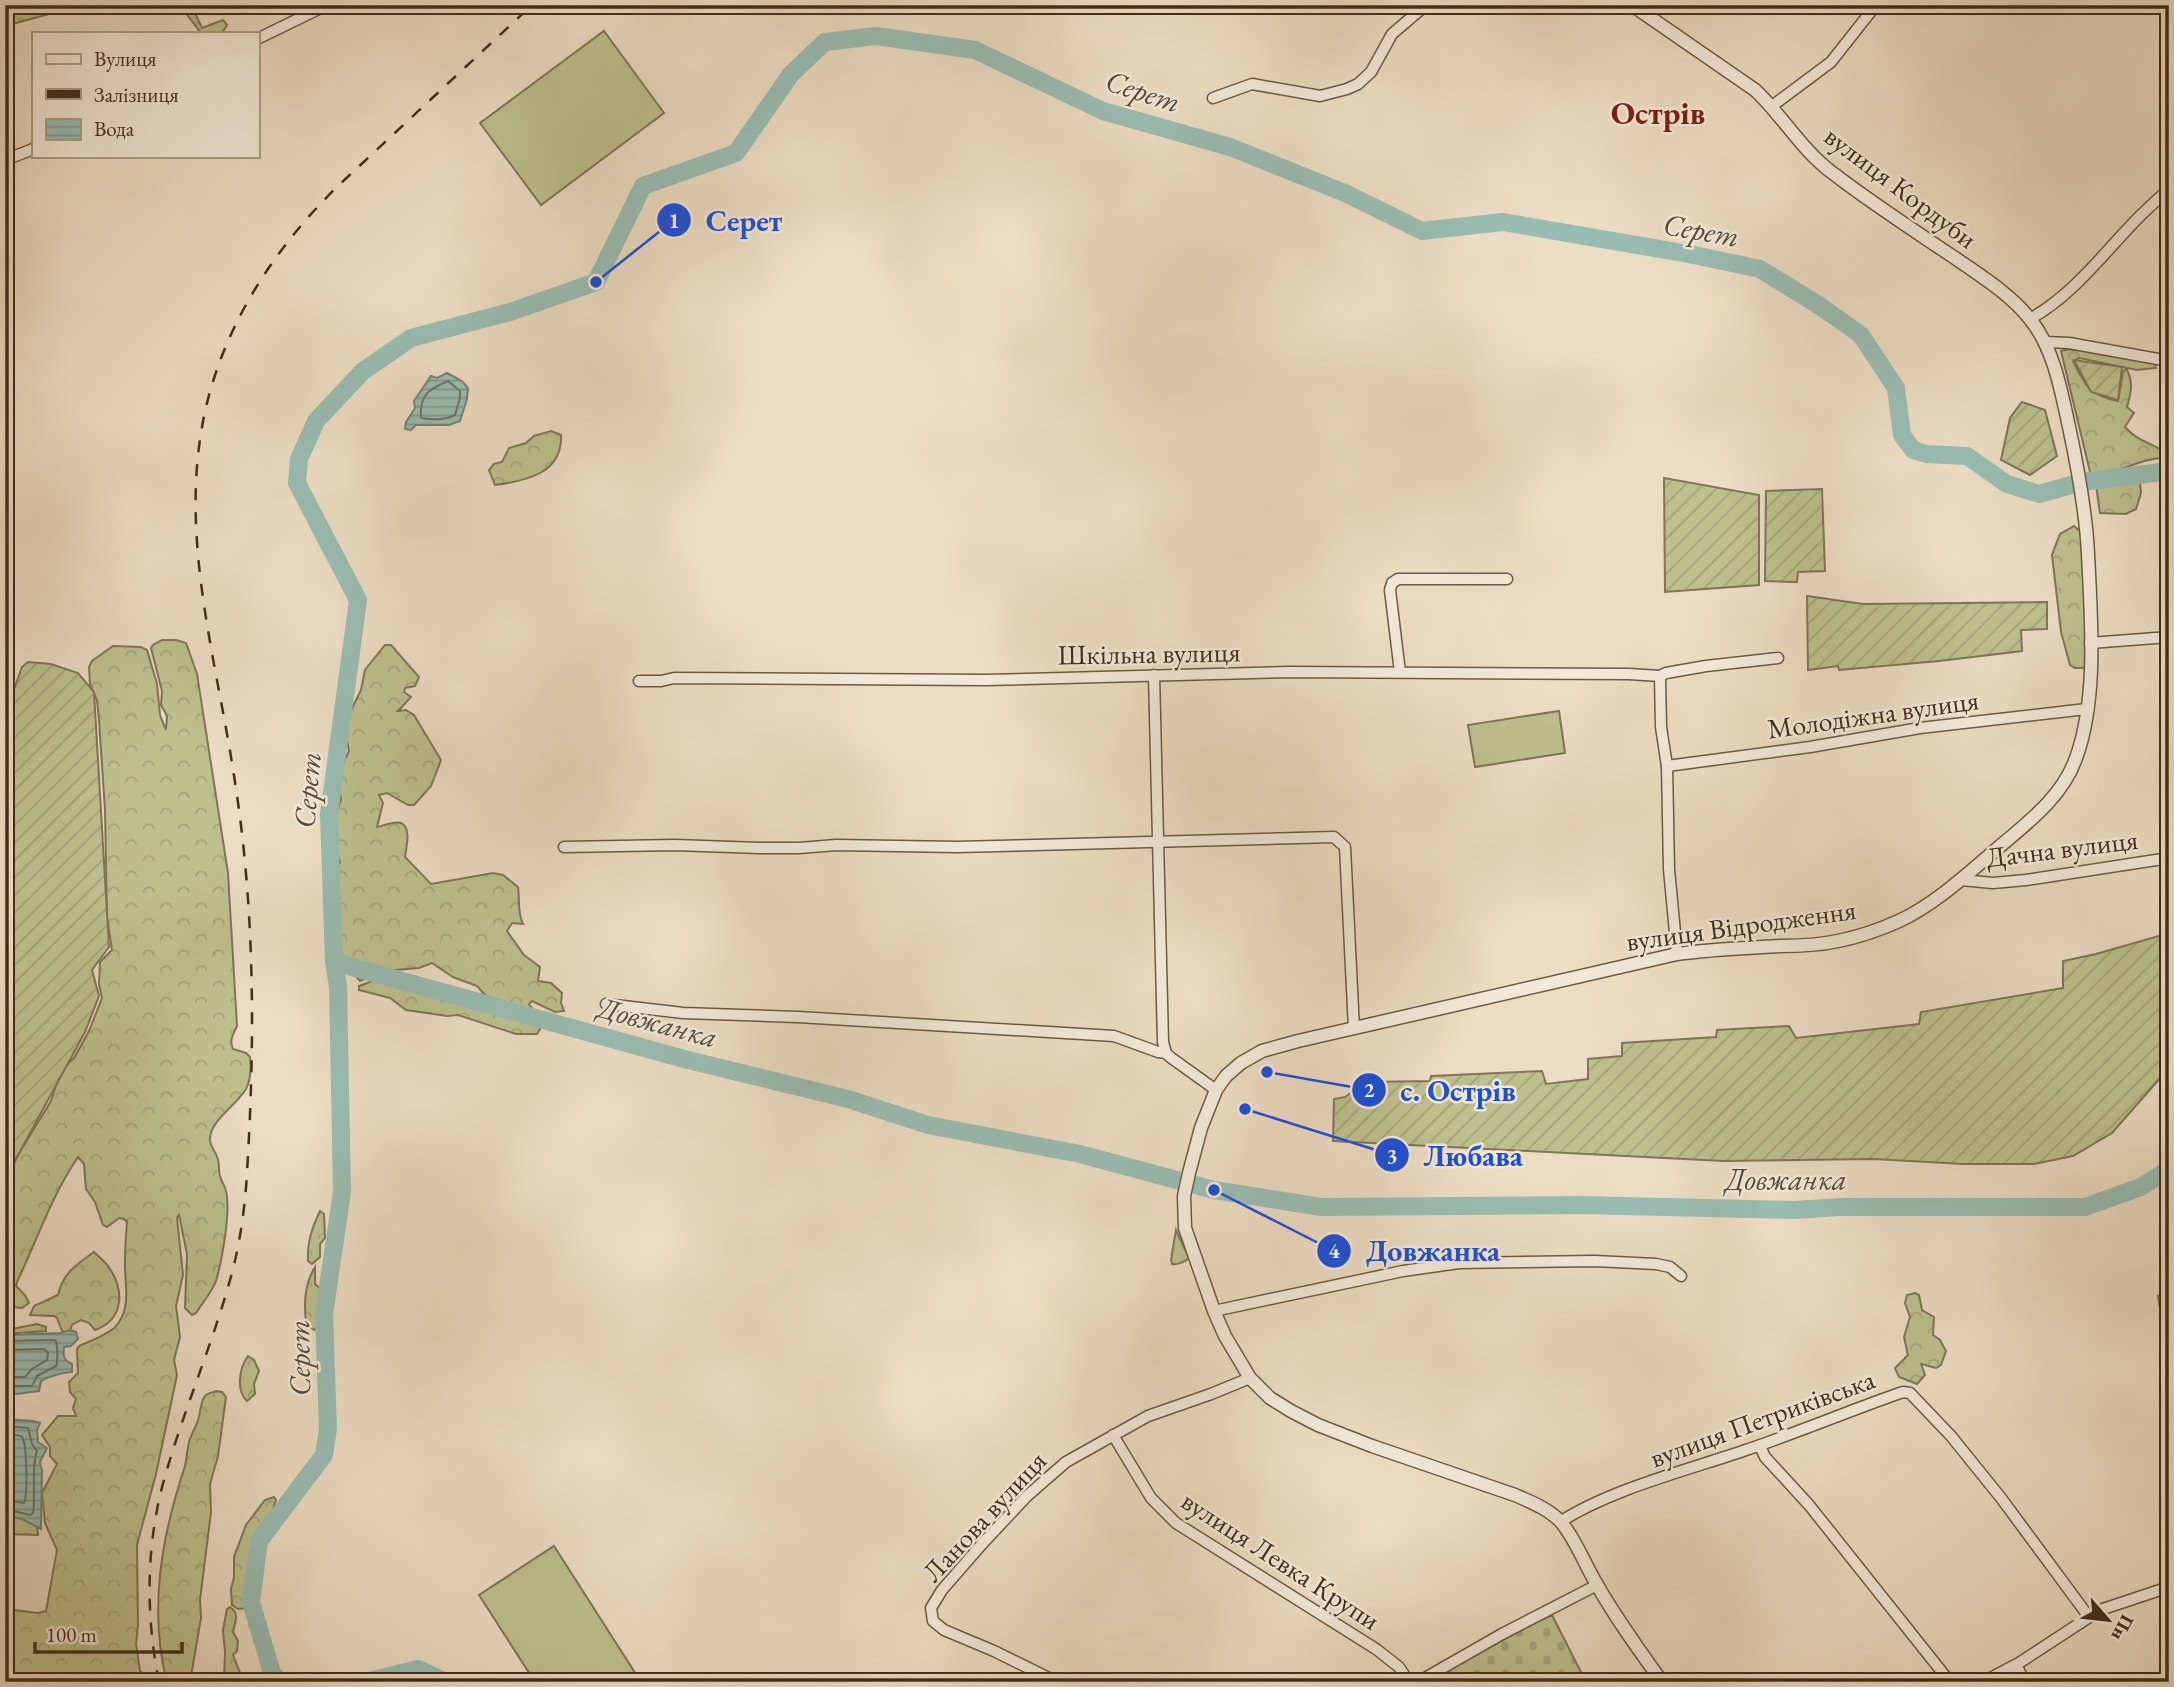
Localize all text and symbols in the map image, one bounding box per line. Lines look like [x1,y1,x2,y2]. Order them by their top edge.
legend [32,32,259,158]
text: Вулиця [94,45,156,72]
water label: Серет [1101,61,1185,121]
text: Залізниця [94,81,179,108]
district label: Острів [1611,92,1705,134]
text: Вода [94,115,135,142]
street label: вулиця Кордуби [1817,118,1985,256]
callout: Серет [657,195,796,246]
text: Серет [706,201,783,240]
water label: Серет [1660,204,1742,256]
text: 1 [668,207,680,234]
street label: Шкільна вулиця [1057,633,1241,673]
street label: Молодіжна вулиця [1765,681,1981,747]
water label: Серет [284,750,330,830]
street label: Дачна вулиця [1984,821,2140,875]
street label: вулиця Відродження [1624,891,1858,959]
water label: Довжанка [592,987,722,1057]
callout: с. Острів [1351,1065,1530,1116]
text: с. Острів [1400,1071,1516,1110]
text: 2 [1363,1076,1375,1103]
callout: Любава [1374,1130,1537,1181]
text: Любава [1423,1136,1524,1175]
text: 3 [1386,1142,1398,1169]
water label: Довжанка [1723,1160,1847,1199]
callout: Довжанка [1317,1225,1514,1276]
text: Довжанка [1366,1231,1501,1270]
text: 4 [1328,1237,1340,1264]
water label: Серет [279,1320,319,1396]
street label: вулиця Петриківська [1645,1360,1880,1475]
street label: Ланова вулиця [914,1443,1054,1589]
street label: вулиця Левка Крупи [1175,1482,1387,1638]
north arrow [2072,1586,2142,1656]
scale bar [35,1610,182,1654]
text: Пн [2105,1610,2140,1645]
text: 100 m [46,1621,97,1648]

